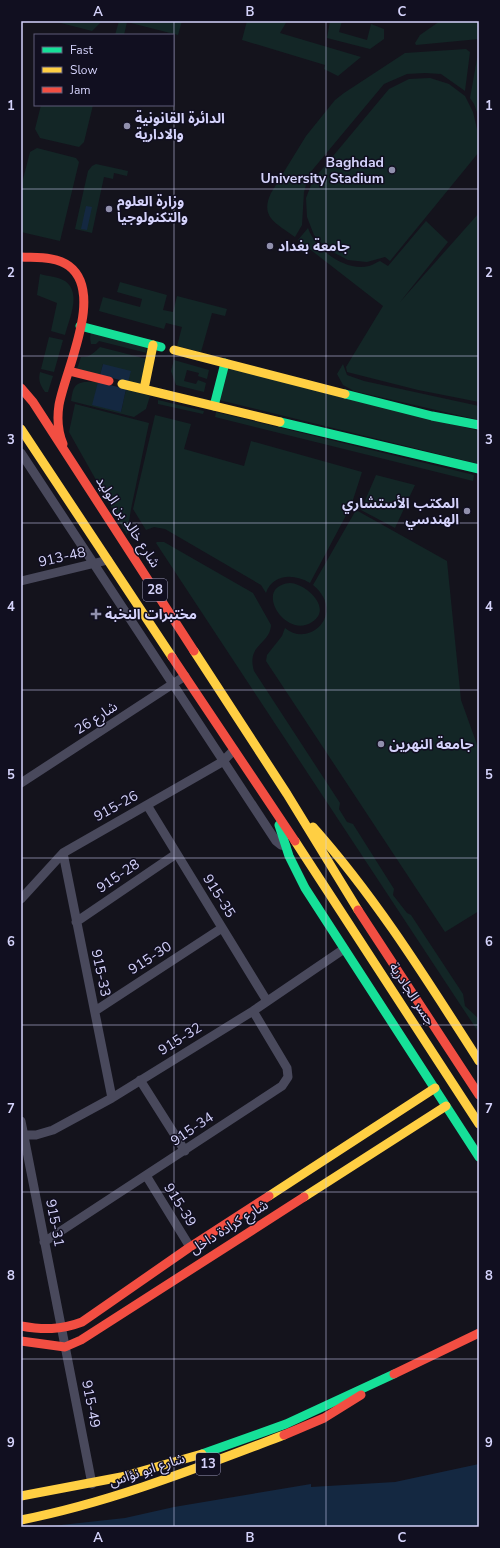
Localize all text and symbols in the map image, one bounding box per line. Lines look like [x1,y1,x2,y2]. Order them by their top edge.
text: A [93,3,103,21]
text: B [246,3,255,21]
text: C [398,3,407,21]
legend [34,34,174,106]
text: Fast [70,42,93,58]
text: Slow [70,62,98,78]
text: Jam [69,82,91,98]
text: 1 [7,97,15,115]
text: 1 [485,97,493,115]
place label: الدائرة القانونية والادارية [135,109,225,144]
marker: الدائرة القانونية والادارية [122,121,132,131]
place label: Baghdad University Stadium [260,153,384,188]
marker: Baghdad University Stadium [387,165,397,175]
place label: وزارة العلوم والتكنولوجيا [117,192,188,227]
marker: وزارة العلوم والتكنولوجيا [104,204,114,214]
place label: جامعة بغداد [278,237,350,256]
marker: جامعة بغداد [265,241,275,251]
text: 2 [7,264,15,282]
text: 2 [485,264,493,282]
text: 3 [7,431,15,449]
text: 3 [485,431,493,449]
street label: شارع خالد بن الوليد [90,473,165,572]
place label: المكتب الأستشاري الهندسي [342,494,459,530]
marker: المكتب الأستشاري الهندسي [462,506,472,516]
street label: 913-48 [37,542,87,572]
road number: 28 [143,579,167,601]
text: 4 [7,598,15,616]
text: 4 [485,598,493,616]
place label: مختبرات النخبة [105,605,197,624]
marker: مختبرات النخبة [90,608,102,620]
street label: شارع 26 [71,697,122,740]
place label: جامعة النهرين [389,735,473,754]
marker: جامعة النهرين [376,739,386,749]
text: 5 [7,766,15,784]
text: 5 [485,766,493,784]
street label: 915-26 [90,786,142,826]
street label: 915-28 [93,855,143,897]
street label: 915-35 [198,871,240,921]
text: 6 [7,933,15,951]
text: 6 [485,933,493,951]
street label: 915-30 [125,937,175,979]
street label: 915-33 [87,948,115,998]
street label: جسر الجادرية [385,959,439,1029]
street label: 915-32 [155,1018,205,1060]
text: 7 [7,1100,15,1118]
text: 7 [485,1100,493,1118]
street label: 915-34 [167,1108,217,1150]
street label: 915-39 [159,1180,201,1230]
street label: شارع كرادة داخل [186,1195,273,1260]
street label: 915-31 [41,1198,69,1248]
text: 8 [7,1267,15,1285]
text: 8 [485,1267,493,1285]
street label: 915-49 [77,1379,105,1429]
text: 9 [7,1434,15,1452]
text: 9 [485,1434,493,1452]
street label: شارع ابو نؤاس [107,1449,188,1492]
road number: 13 [196,1453,220,1475]
text: A [93,1529,103,1547]
text: B [246,1529,255,1547]
text: C [398,1529,407,1547]

